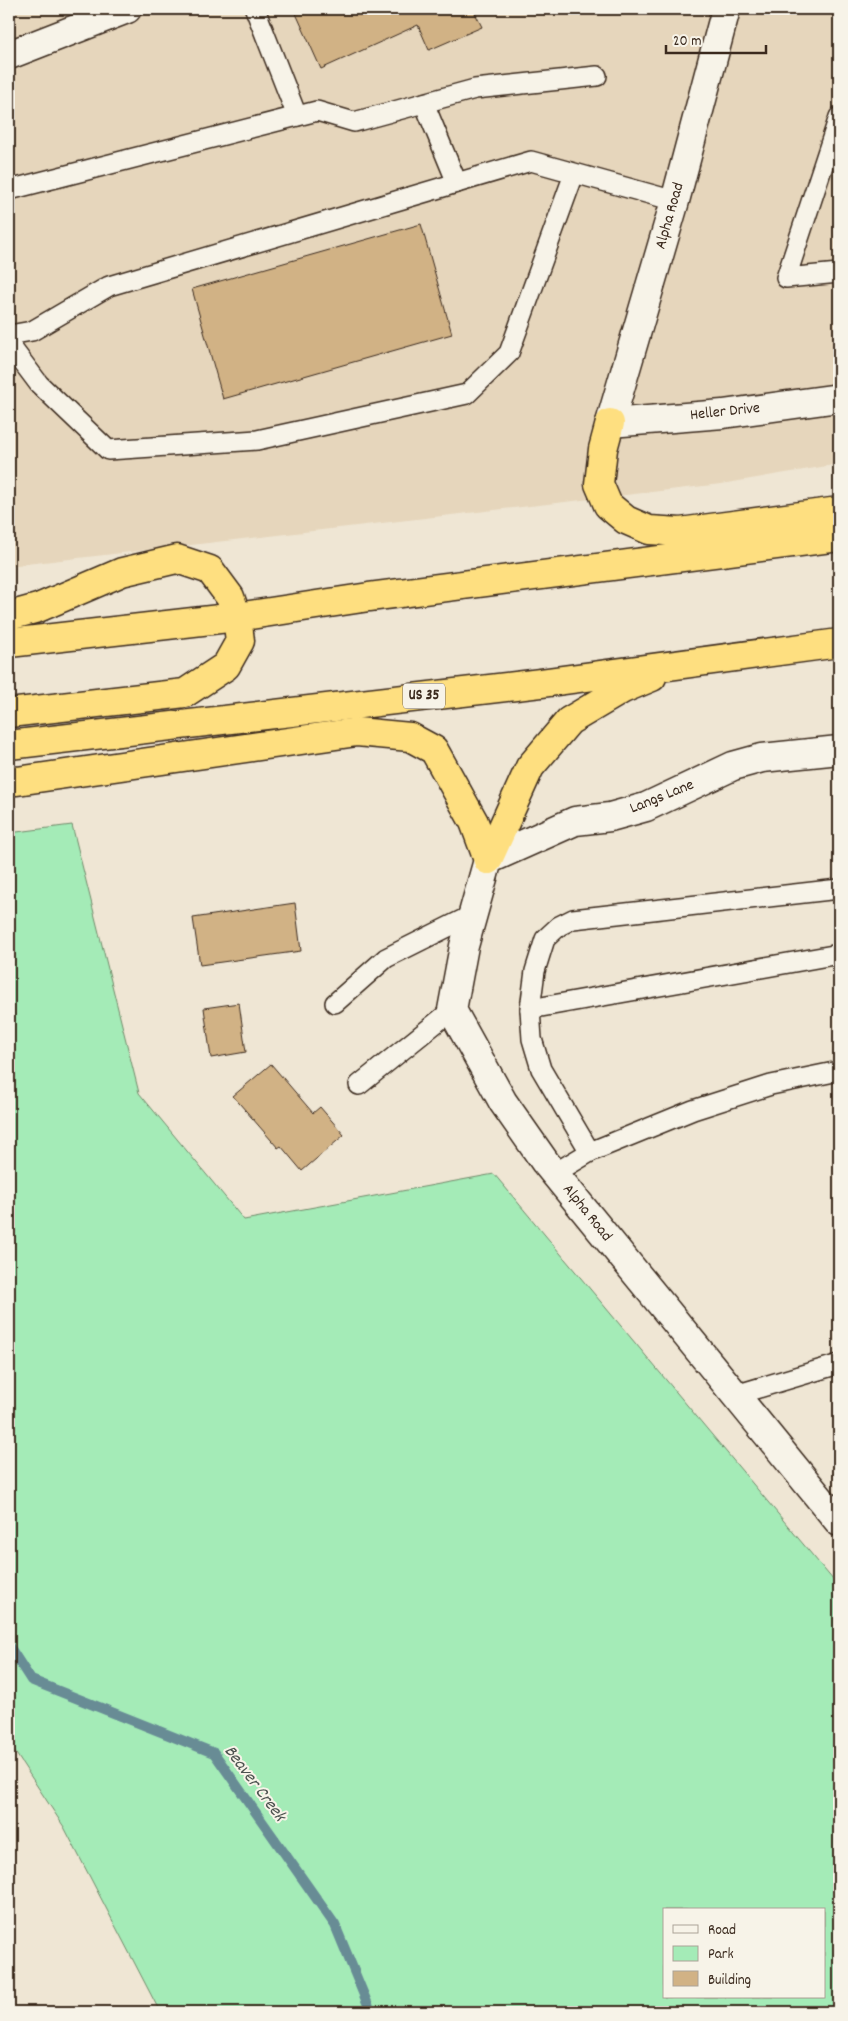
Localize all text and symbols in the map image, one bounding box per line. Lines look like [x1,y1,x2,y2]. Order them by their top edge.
scale bar [666,22,766,54]
text: 20 m [673,31,701,53]
street label: Alpha Road [650,180,690,252]
street label: Heller Drive [689,397,761,427]
road number: US 35 [403,684,445,708]
street label: Langs Lane [626,774,698,820]
street label: Alpha Road [557,1179,617,1247]
water label: Beaver Creek [217,1741,292,1829]
legend [663,1908,826,1998]
text: Road [708,1920,736,1942]
text: Park [708,1944,734,1966]
text: Building [708,1970,751,1992]

